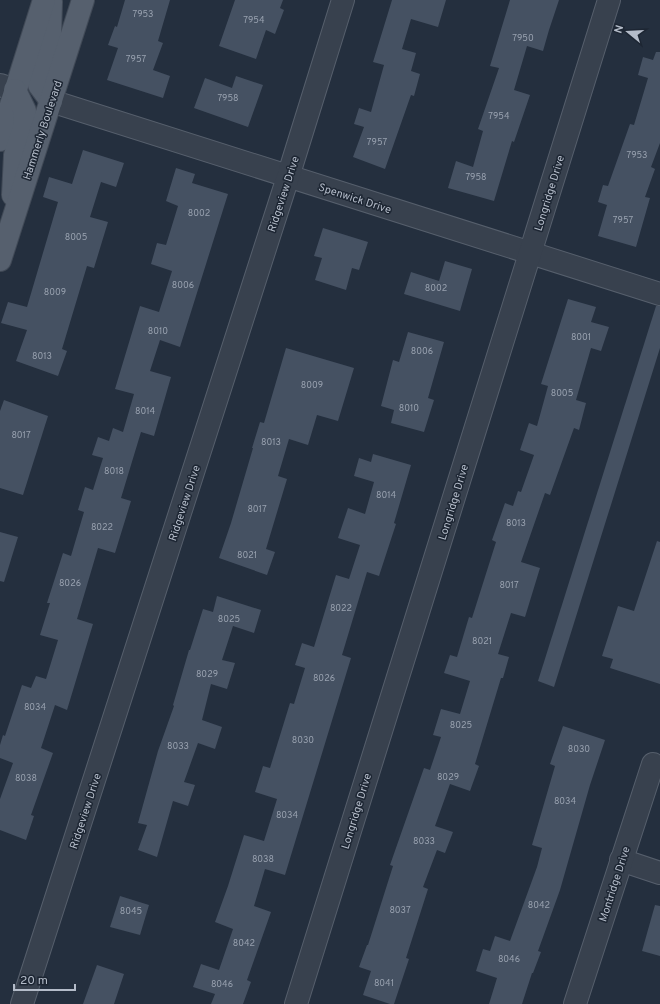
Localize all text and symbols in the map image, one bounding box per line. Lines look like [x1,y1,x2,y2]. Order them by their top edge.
house number: 7953 [132,9,154,20]
north arrow [608,12,648,52]
house number: 7954 [243,15,265,26]
text: N [612,23,627,35]
house number: 7950 [512,33,534,44]
house number: 7957 [126,54,146,65]
street label: Hammerly Boulevard [20,79,66,182]
house number: 7958 [217,93,239,104]
house number: 7954 [488,111,510,122]
house number: 7957 [367,137,387,148]
house number: 7953 [626,150,648,161]
street label: Longridge Drive [532,154,568,233]
street label: Ridgeview Drive [265,155,303,234]
house number: 7958 [465,172,487,183]
street label: Spenwick Drive [317,181,393,217]
house number: 8002 [188,208,210,219]
house number: 7957 [613,215,633,226]
house number: 8005 [65,232,87,243]
house number: 8006 [172,280,194,291]
house number: 8002 [425,283,447,294]
house number: 8009 [44,287,66,298]
house number: 8010 [148,326,168,337]
house number: 8001 [571,332,591,343]
house number: 8006 [411,346,433,357]
house number: 8013 [32,351,52,362]
house number: 8009 [301,380,323,391]
house number: 8005 [551,388,573,399]
house number: 8010 [399,403,419,414]
house number: 8014 [135,406,155,417]
house number: 8017 [11,430,31,441]
house number: 8013 [261,437,281,448]
street label: Longridge Drive [436,463,472,542]
street label: Ridgeview Drive [166,464,204,543]
house number: 8018 [104,466,124,477]
house number: 8014 [376,490,396,501]
house number: 8017 [247,504,267,515]
house number: 8013 [506,518,526,529]
house number: 8022 [91,522,113,533]
house number: 8021 [237,550,257,561]
house number: 8026 [59,578,81,589]
house number: 8017 [499,580,519,591]
house number: 8022 [330,603,352,614]
house number: 8025 [218,614,240,625]
house number: 8021 [472,636,492,647]
house number: 8029 [196,669,218,680]
house number: 8026 [313,673,335,684]
house number: 8034 [24,702,47,713]
house number: 8025 [450,720,472,731]
house number: 8030 [292,735,314,746]
house number: 8033 [167,741,189,752]
house number: 8030 [568,744,590,755]
street label: Ridgeview Drive [67,772,105,851]
street label: Longridge Drive [339,772,375,851]
house number: 8029 [437,772,459,783]
house number: 8038 [15,773,37,784]
house number: 8034 [554,796,577,807]
house number: 8034 [276,810,299,821]
house number: 8033 [413,836,435,847]
street label: Montridge Drive [596,845,634,924]
house number: 8038 [252,854,274,865]
house number: 8042 [528,900,550,911]
house number: 8037 [389,905,411,916]
house number: 8045 [120,906,142,917]
house number: 8042 [233,938,255,949]
house number: 8046 [498,954,520,965]
scale bar [14,966,75,992]
text: 20 m [20,973,48,989]
house number: 8041 [374,978,394,989]
house number: 8046 [211,979,233,990]

